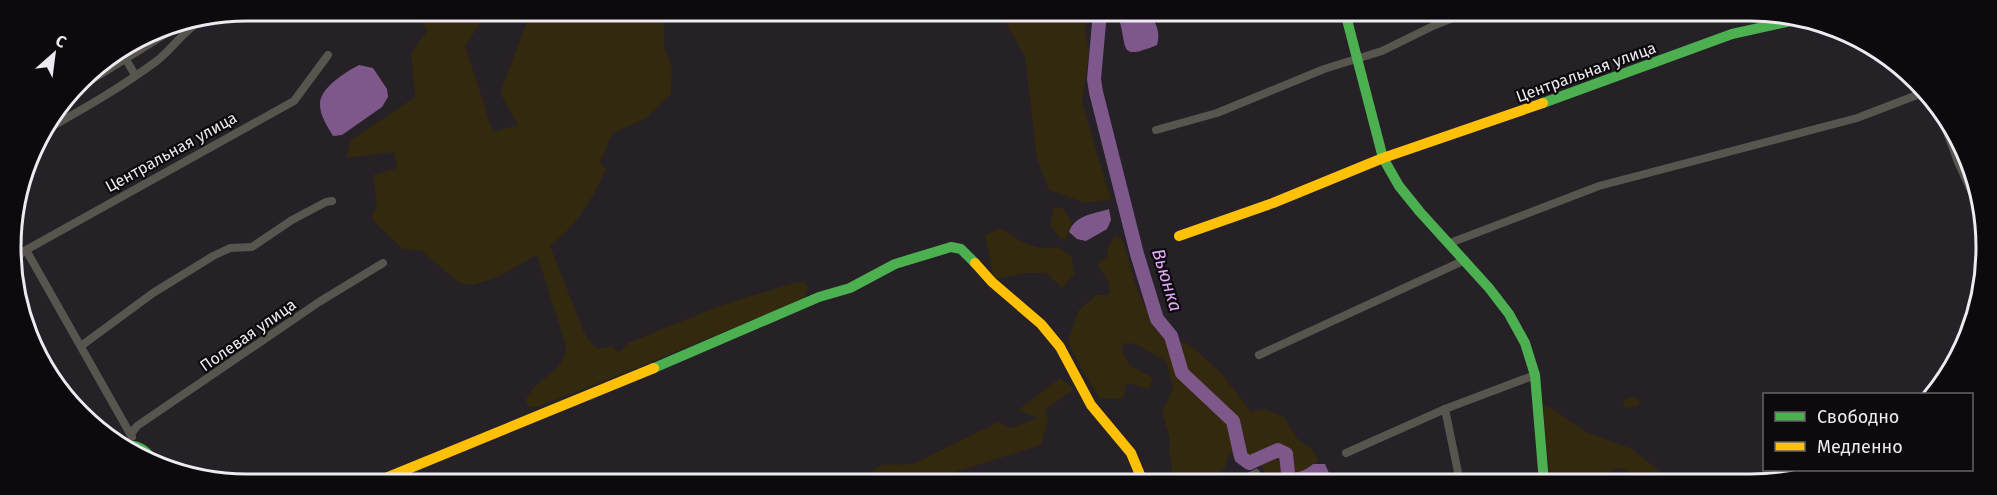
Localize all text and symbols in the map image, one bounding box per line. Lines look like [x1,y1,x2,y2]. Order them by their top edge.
north arrow [24,24,84,84]
text: С [52,31,70,52]
street label: Центральная улица [1513,38,1659,106]
street label: Центральная улица [102,108,240,196]
water label: Вьюнка [1147,246,1187,314]
street label: Полевая улица [196,295,300,375]
legend [1763,393,1973,471]
text: Свободно [1817,406,1899,428]
text: Медленно [1817,436,1903,458]

